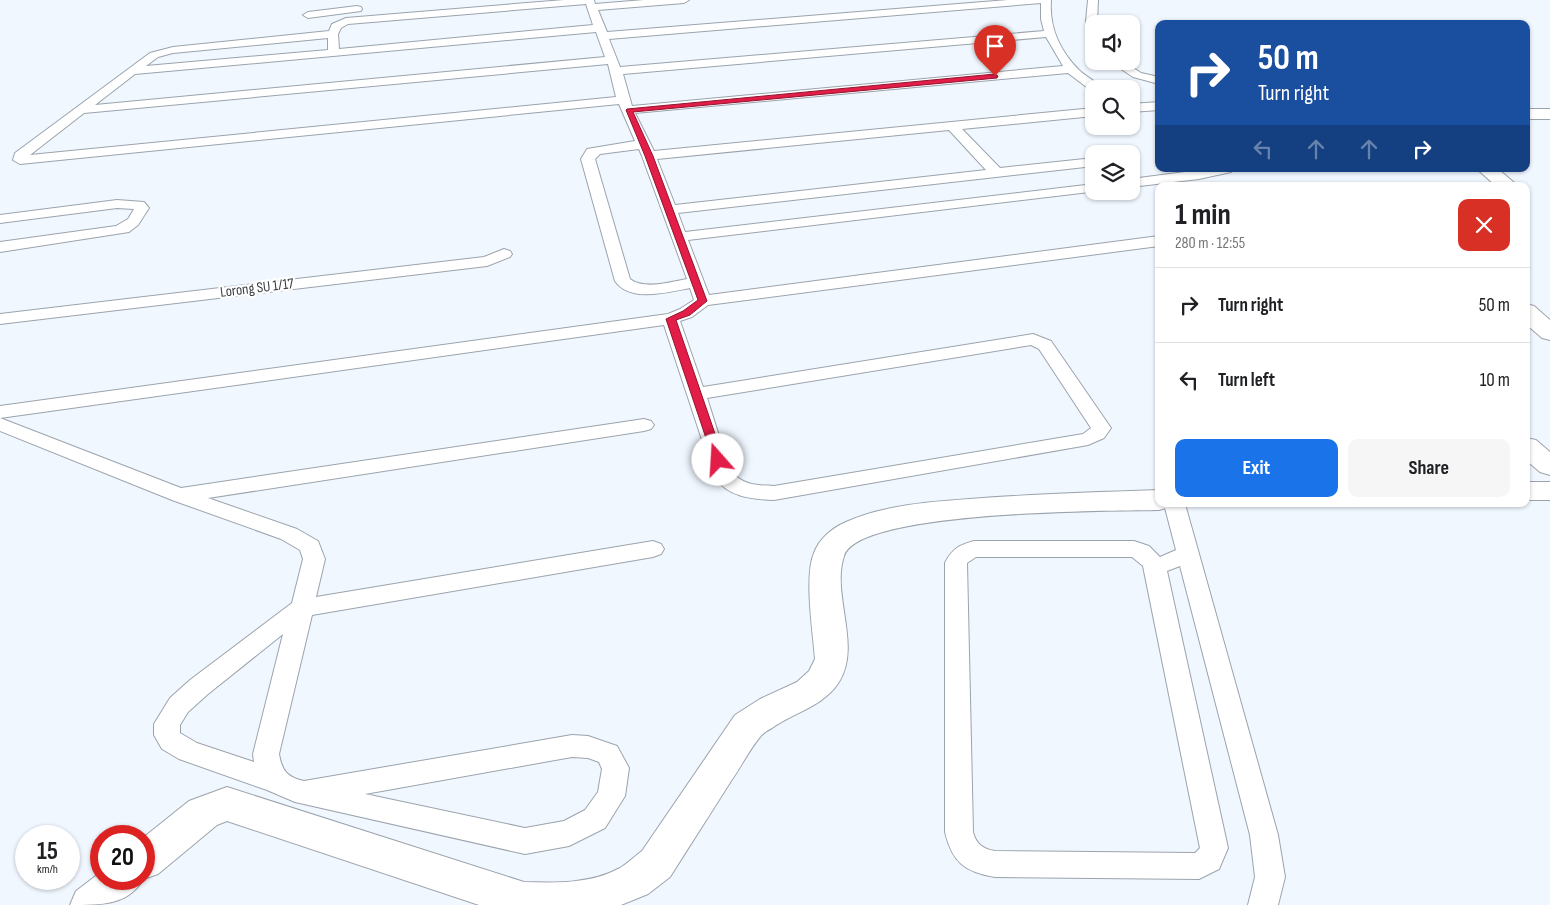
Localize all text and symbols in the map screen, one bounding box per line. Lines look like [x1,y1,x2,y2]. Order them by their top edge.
map controls [1085,15,1140,200]
button: sound [1085,15,1140,70]
pin [974,25,1016,76]
icon: arrive [981,32,1009,60]
text: 50 m [1258,37,1319,80]
icon: right [1175,40,1240,105]
button: search [1085,80,1140,135]
text: Turn right [1258,80,1329,107]
icon: left [1249,135,1277,163]
icon: ahead [1302,135,1330,163]
icon: ahead [1355,135,1383,163]
icon: right [1408,135,1436,163]
button: layers [1085,145,1140,200]
text: 1 min [1175,197,1231,233]
button: close [1458,199,1510,251]
text: 280 m · 12:55 [1175,234,1245,253]
street label: Lorong SU 1/17 [219,274,295,302]
icon: right [1175,291,1203,319]
text: Turn right [1218,294,1283,317]
text: 50 m [1479,294,1510,317]
icon: left [1175,366,1203,394]
text: Turn left [1218,369,1275,392]
text: 10 m [1480,369,1510,392]
position arrow [691,433,743,485]
button: Exit [1175,439,1338,497]
button: Share [1348,439,1510,497]
speed limit sign: 20 [90,825,155,890]
text: 15 [37,836,58,867]
text: km/h [37,862,58,877]

